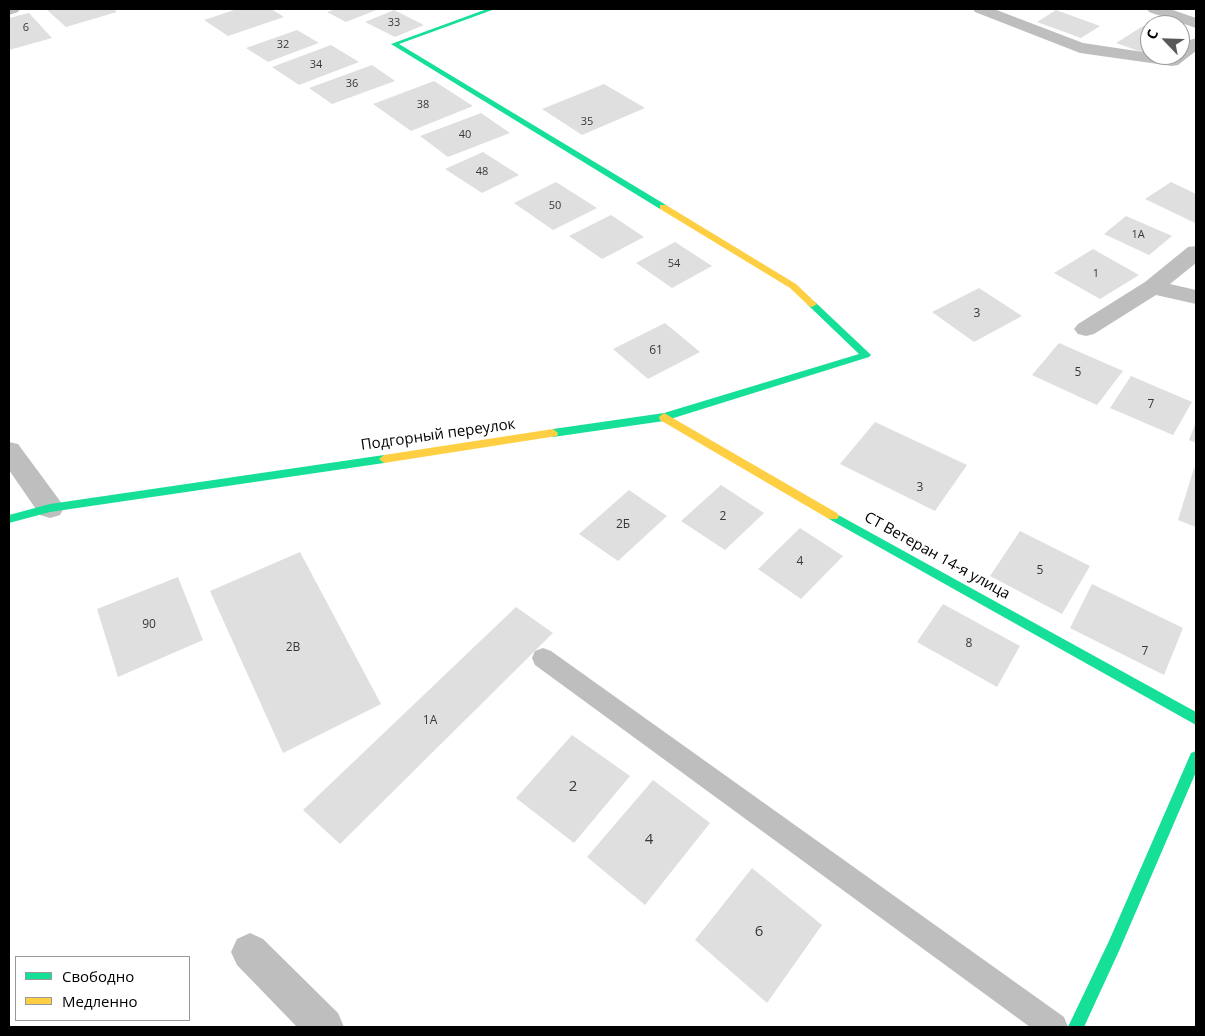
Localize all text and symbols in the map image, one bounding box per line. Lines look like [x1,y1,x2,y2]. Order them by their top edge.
north arrow [1140,15,1190,65]
house number: 33 [388,16,400,30]
house number: 6 [23,21,29,35]
text: С [1141,26,1162,42]
house number: 32 [277,38,289,52]
house number: 34 [310,58,322,72]
house number: 36 [346,77,358,91]
house number: 38 [417,98,429,112]
house number: 35 [581,115,593,129]
house number: 40 [459,128,471,142]
house number: 48 [476,165,488,179]
house number: 50 [549,199,561,213]
house number: 1А [1131,228,1145,242]
house number: 54 [668,257,680,271]
house number: 1 [1093,267,1099,281]
house number: 3 [974,307,980,321]
house number: 61 [649,344,663,358]
house number: 5 [1075,366,1081,380]
house number: 7 [1148,398,1154,412]
street label: Подгорный переулок [360,415,516,455]
house number: 3 [917,481,923,495]
street label: СТ Ветеран 14-я улица [861,508,1013,604]
house number: 2 [720,510,726,524]
house number: 2Б [616,518,630,532]
house number: 4 [797,555,803,569]
house number: 5 [1037,564,1043,578]
house number: 90 [142,618,156,632]
house number: 8 [966,637,972,651]
house number: 2В [286,641,300,655]
house number: 7 [1142,645,1148,659]
house number: 1А [423,714,437,728]
house number: 2 [569,778,577,796]
house number: 4 [645,831,653,849]
house number: 6 [755,923,763,941]
legend [15,956,190,1021]
text: Свободно [62,966,134,986]
text: Медленно [62,991,138,1011]

